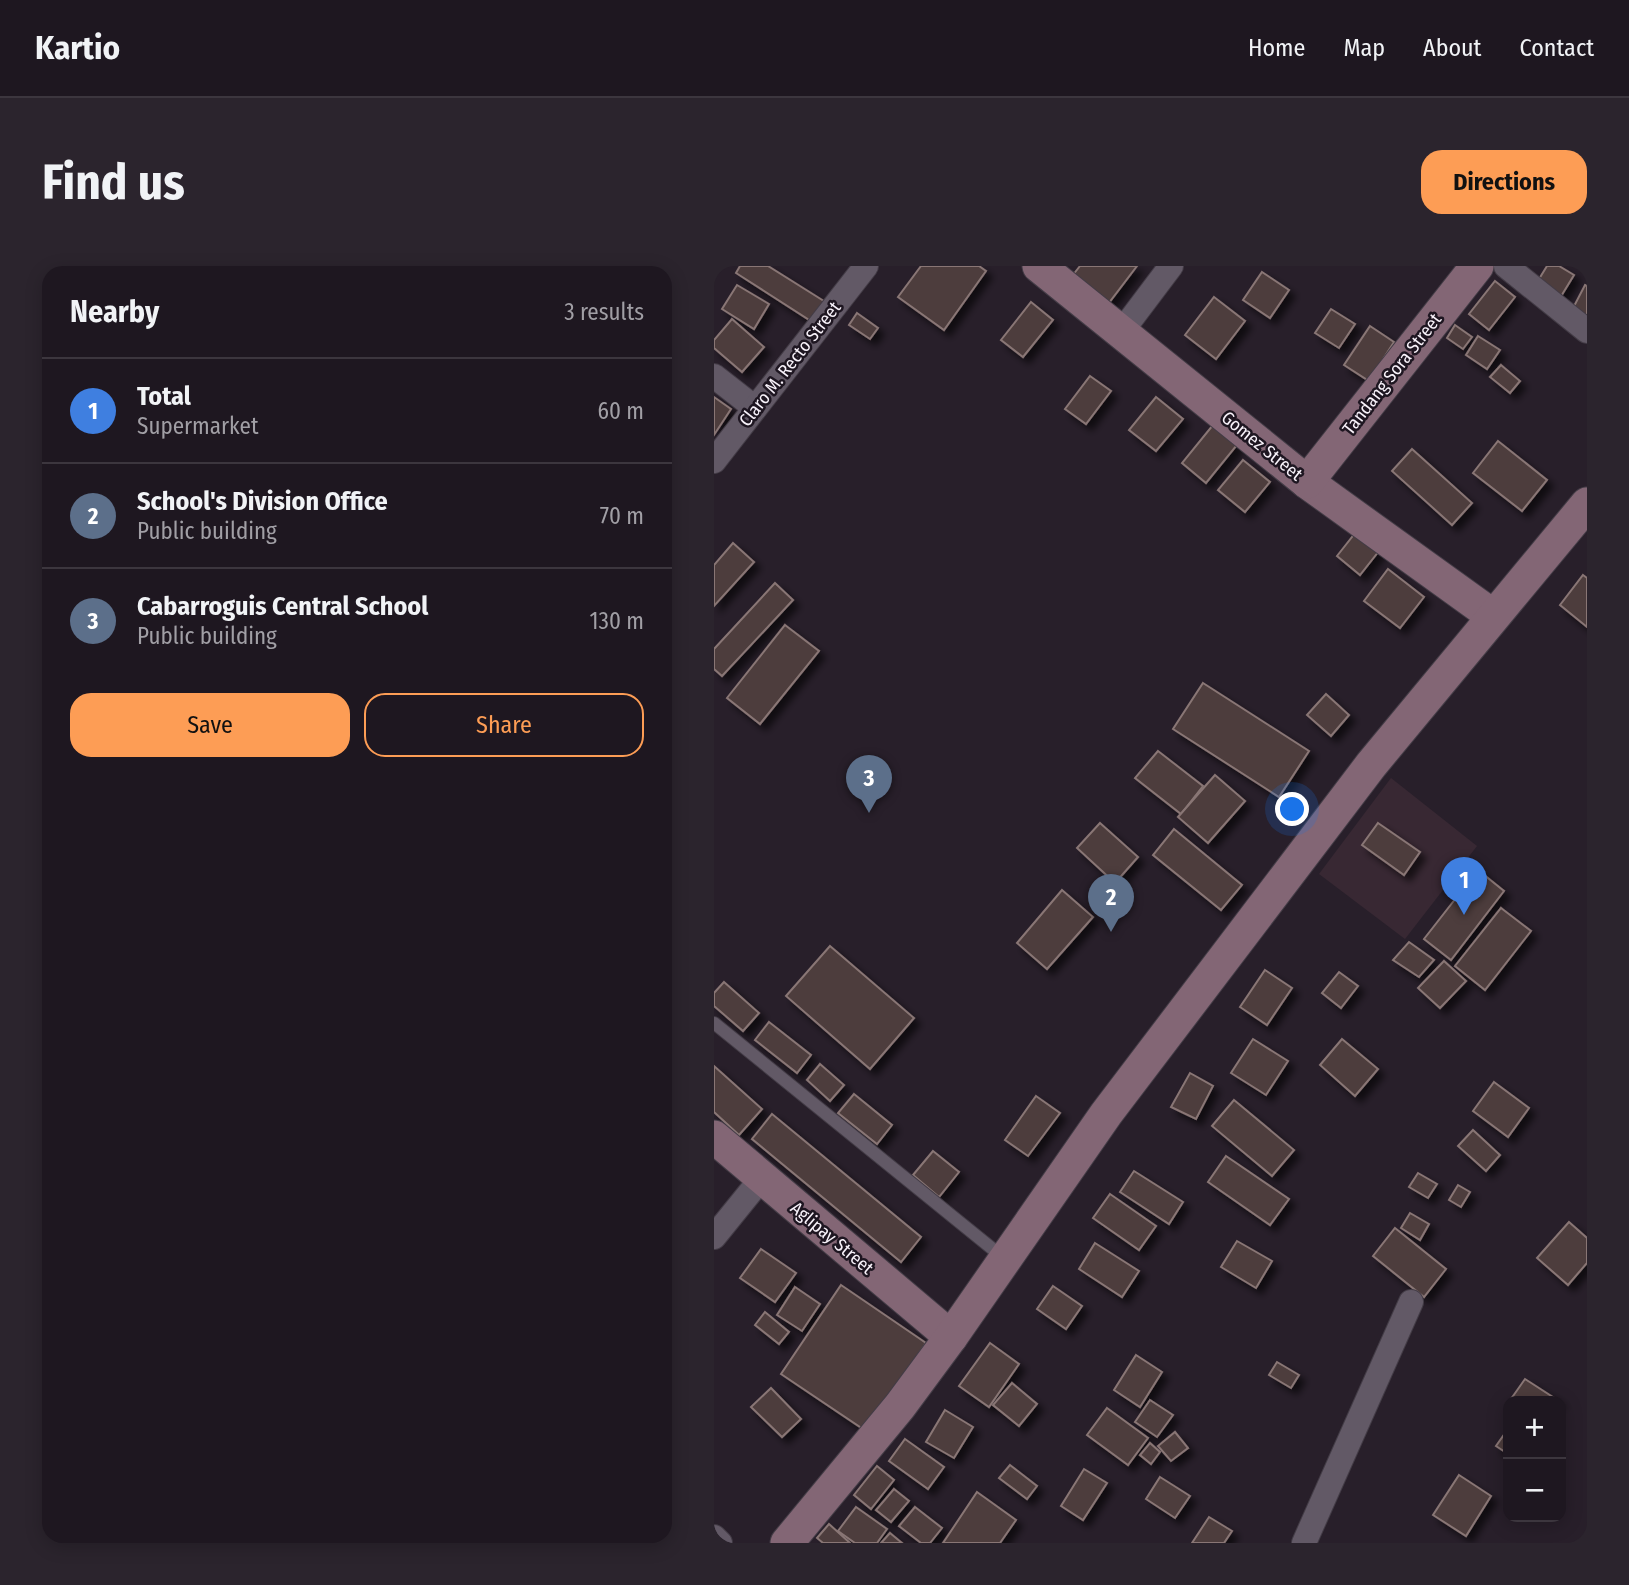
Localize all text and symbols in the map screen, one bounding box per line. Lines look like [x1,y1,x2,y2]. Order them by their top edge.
text: Kartio [35,28,120,68]
text: Home [1248,34,1305,62]
text: Map [1343,34,1385,62]
text: About [1423,34,1481,62]
text: Contact [1519,34,1594,62]
button: Directions [1421,150,1587,214]
text: Find us [42,153,185,212]
text: Nearby [70,294,159,330]
street label: Claro M. Recto Street [734,297,846,431]
text: 3 results [564,298,644,326]
street label: Tandang Sora Street [1338,309,1446,439]
text: Total [137,381,191,412]
text: 1 [88,397,98,425]
text: 60 m [598,397,644,425]
street label: Gomez Street [1217,407,1307,485]
text: Supermarket [137,412,258,440]
text: School's Division Office [137,486,388,517]
text: 2 [88,502,98,530]
text: 70 m [600,502,644,530]
text: Public building [137,517,277,545]
text: Cabarroguis Central School [137,591,428,622]
text: 3 [88,607,98,635]
text: 130 m [590,607,644,635]
text: Public building [137,622,277,650]
button: Save [70,693,350,757]
button: Share [364,693,644,757]
pin: 3 [846,755,892,813]
your location [1275,792,1309,826]
pin: 1 [1441,857,1487,915]
pin: 2 [1088,874,1134,932]
street label: Aglipay Street [786,1197,878,1279]
map controls [1503,1396,1566,1522]
button: + [1503,1396,1566,1459]
button: − [1503,1459,1566,1522]

